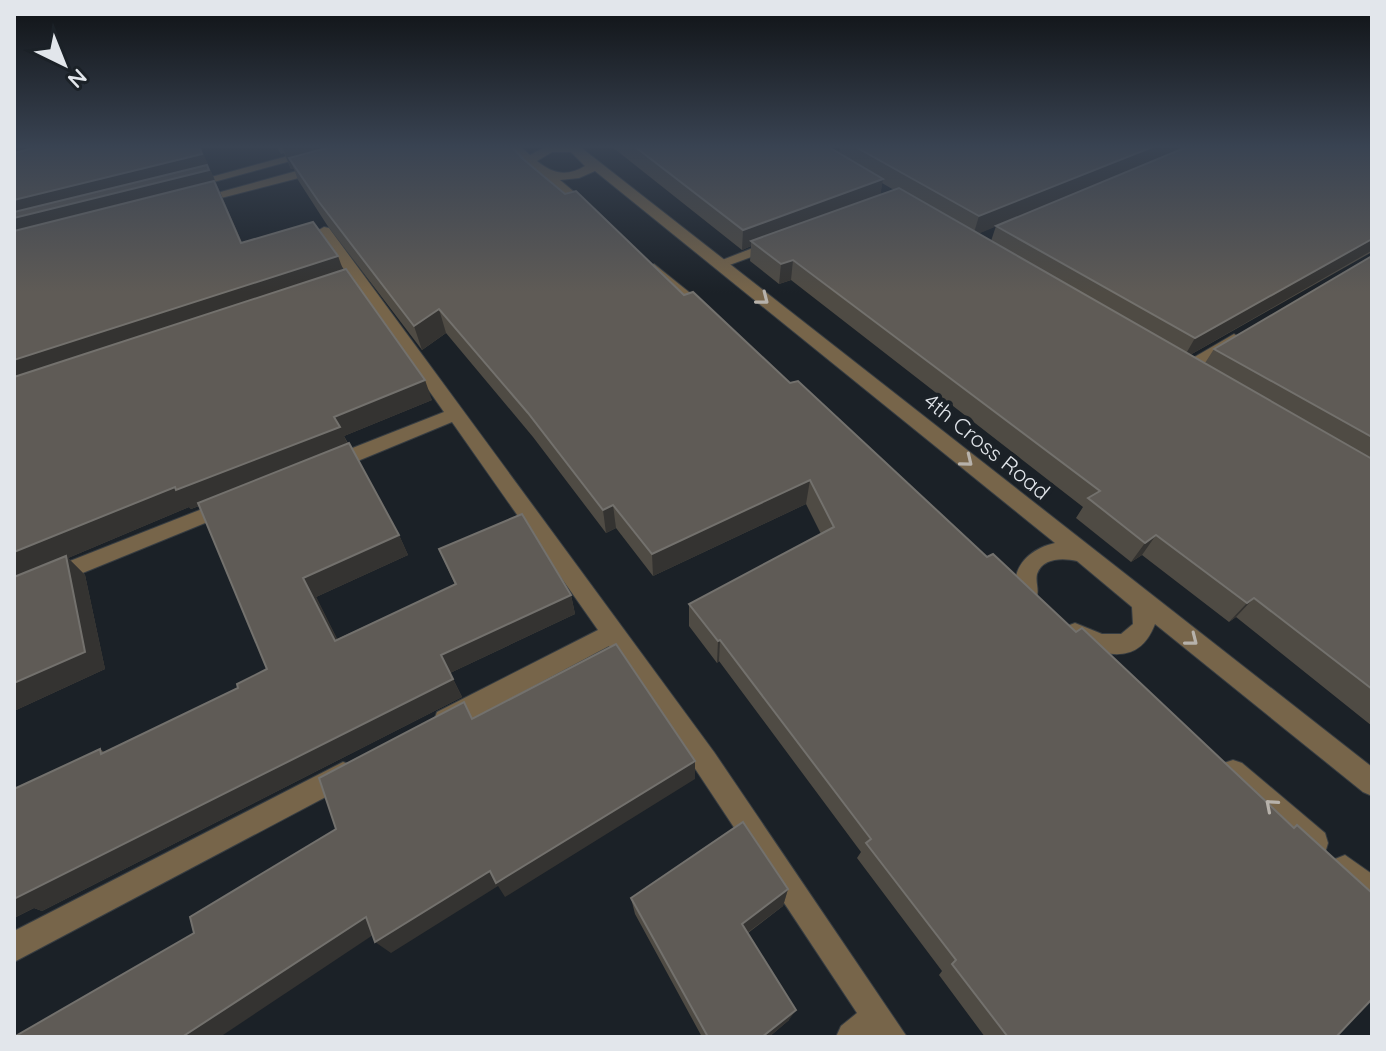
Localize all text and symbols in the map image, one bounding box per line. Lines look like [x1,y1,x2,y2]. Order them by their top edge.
north arrow [24,24,104,104]
text: N [62,63,93,94]
one-way arrow [754,289,769,304]
street label: 4th Cross Road [918,387,1056,505]
one-way arrow [958,451,972,466]
one-way arrow [1183,630,1197,645]
one-way arrow [1266,800,1281,814]

